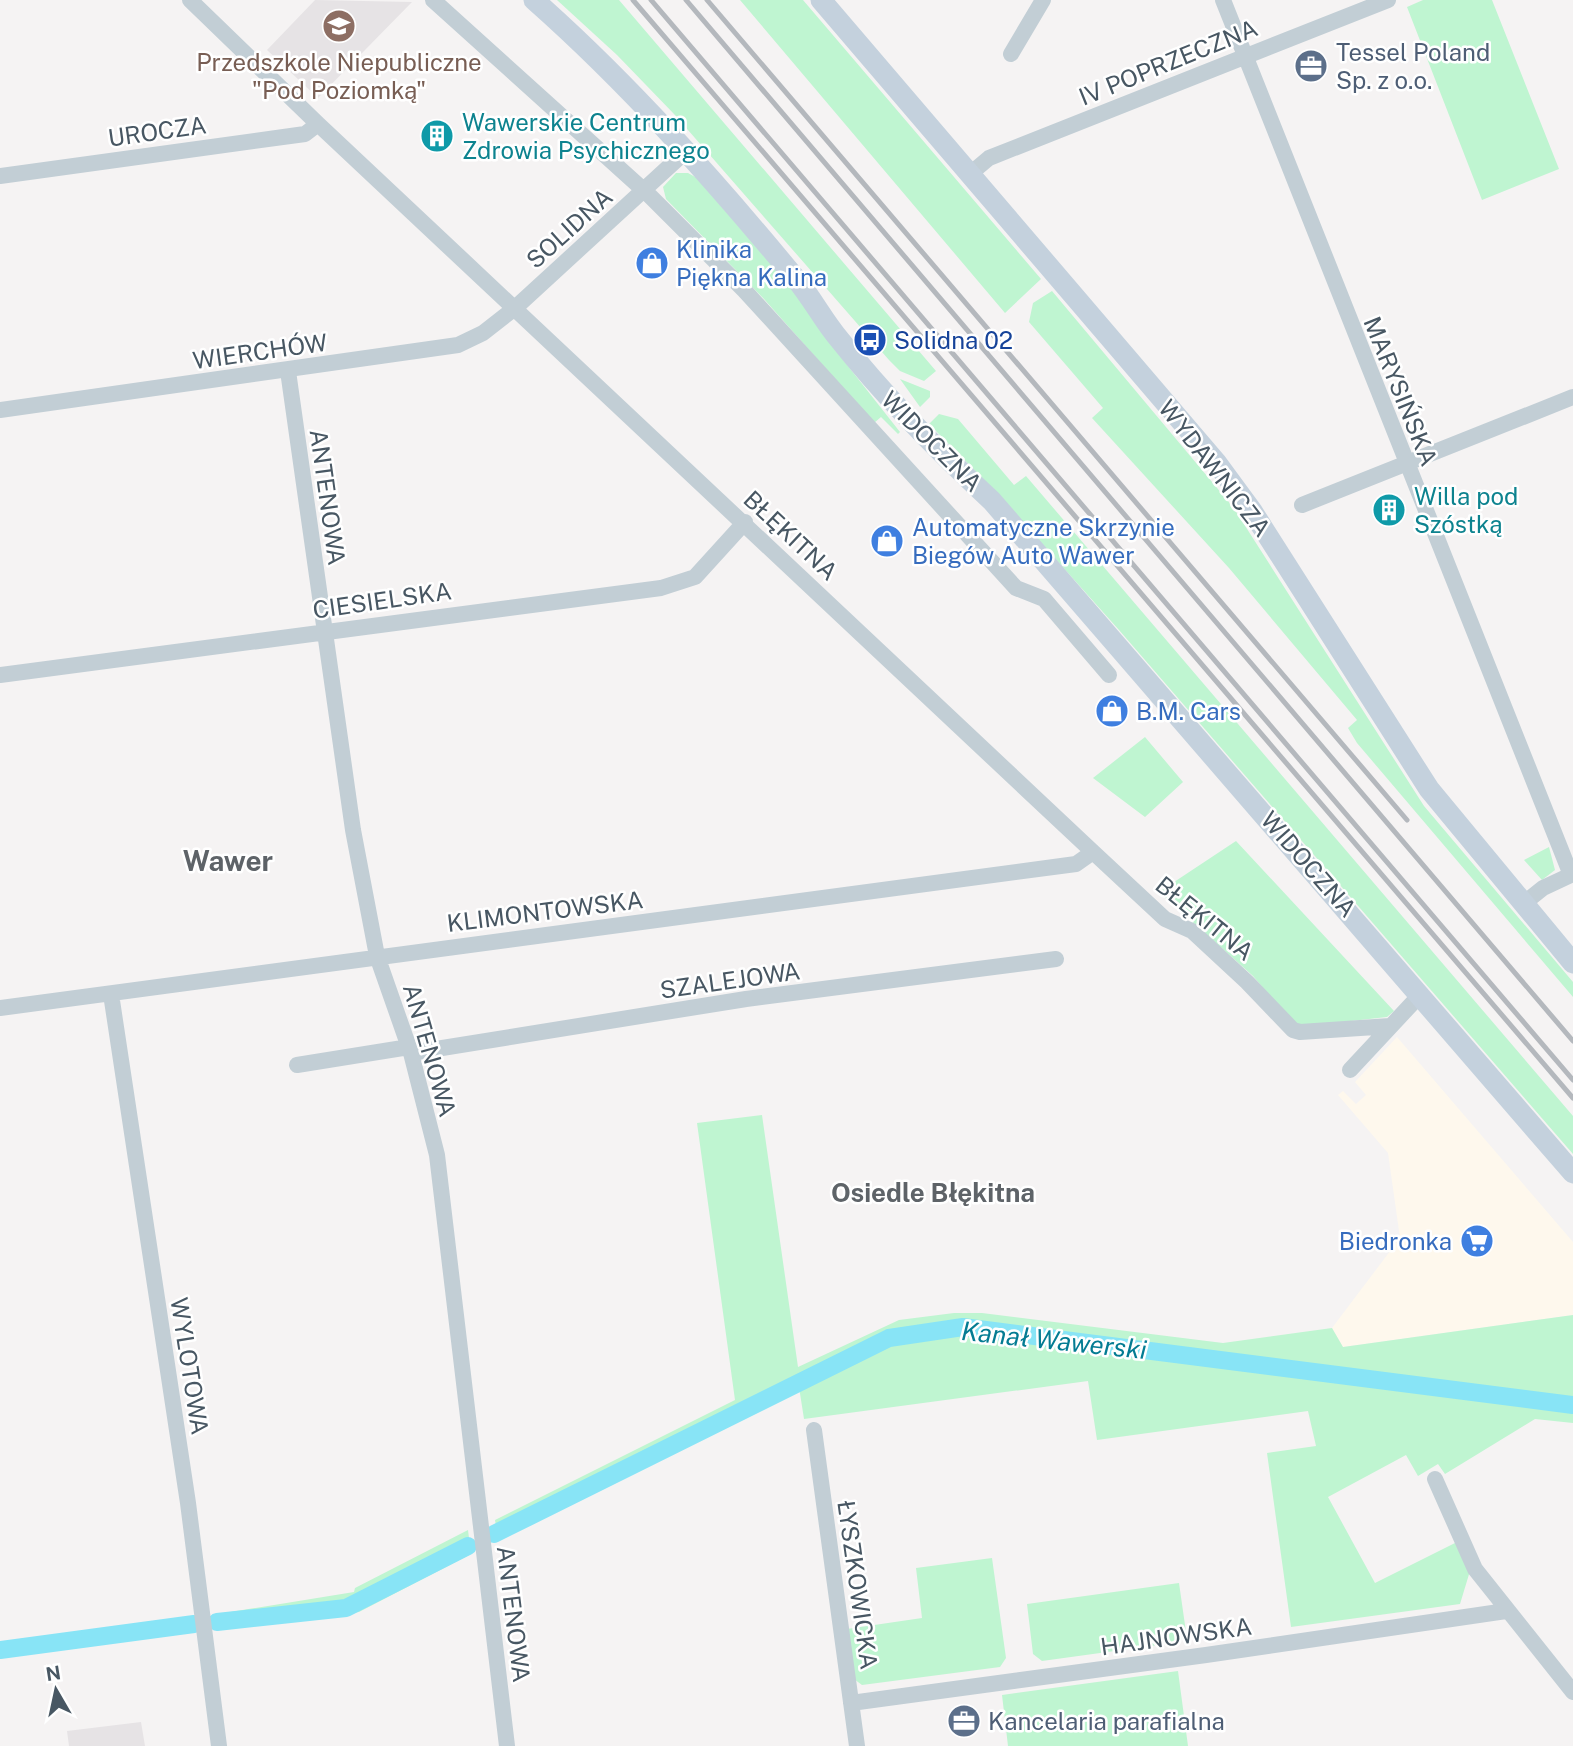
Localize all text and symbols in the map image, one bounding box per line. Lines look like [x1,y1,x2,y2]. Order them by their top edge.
school or university icon: Przedszkole Niepubliczne "Pod Poziomką" [320,7,358,45]
street label: IV POPRZECZNA [1075,13,1261,111]
place label: Tessel Poland Sp. z o.o. [1336,38,1490,94]
office icon: Tessel Poland Sp. z o.o. [1292,47,1330,85]
place label: Przedszkole Niepubliczne "Pod Poziomką" [196,48,482,104]
place label: Wawerskie Centrum Zdrowia Psychicznego [462,108,710,164]
street label: UROCZA [106,110,208,152]
building icon: Wawerskie Centrum Zdrowia Psychicznego [418,117,456,155]
street label: SOLIDNA [520,182,618,274]
place label: Klinika Piękna Kalina [676,235,827,291]
shop icon: Klinika Piękna Kalina [633,244,671,282]
street label: MARYSIŃSKA [1358,312,1444,470]
bus stop icon: Solidna 02 [851,321,889,359]
place label: Solidna 02 [894,326,1013,354]
street label: WIERCHÓW [191,328,329,374]
street label: WIDOCZNA [876,385,988,497]
street label: WYDAWNICZA [1153,394,1277,542]
street label: ANTENOWA [305,427,351,567]
place label: Willa pod Szóstką [1414,482,1518,538]
street label: BŁĘKITNA [738,485,844,585]
building icon: Willa pod Szóstką [1370,491,1408,529]
place label: Automatyczne Skrzynie Biegów Auto Wawer [912,513,1175,569]
shop icon: Automatyczne Skrzynie Biegów Auto Wawer [868,522,906,560]
street label: CIESIELSKA [311,576,453,624]
shop icon: B.M. Cars [1093,692,1131,730]
place label: B.M. Cars [1136,697,1241,725]
street label: WIDOCZNA [1256,806,1362,922]
district label: Wawer [183,844,273,877]
street label: BŁĘKITNA [1150,870,1260,966]
street label: KLIMONTOWSKA [445,885,645,937]
street label: SZALEJOWA [658,956,802,1004]
street label: ANTENOWA [398,980,462,1120]
district label: Osiedle Błękitna [831,1177,1035,1208]
supermarket icon: Biedronka [1458,1222,1496,1260]
place label: Biedronka [1339,1227,1452,1255]
street label: WYLOTOWA [165,1295,215,1437]
water label: Kanał Wawerski [960,1315,1149,1365]
street label: ŁYSZKOWICKA [832,1499,884,1671]
street label: ANTENOWA [492,1544,536,1684]
street label: HAJNOWSKA [1098,1612,1254,1660]
north arrow [21,1655,91,1725]
text: N [44,1661,62,1685]
office icon: Kancelaria parafialna [945,1702,983,1740]
place label: Kancelaria parafialna [988,1707,1225,1735]

